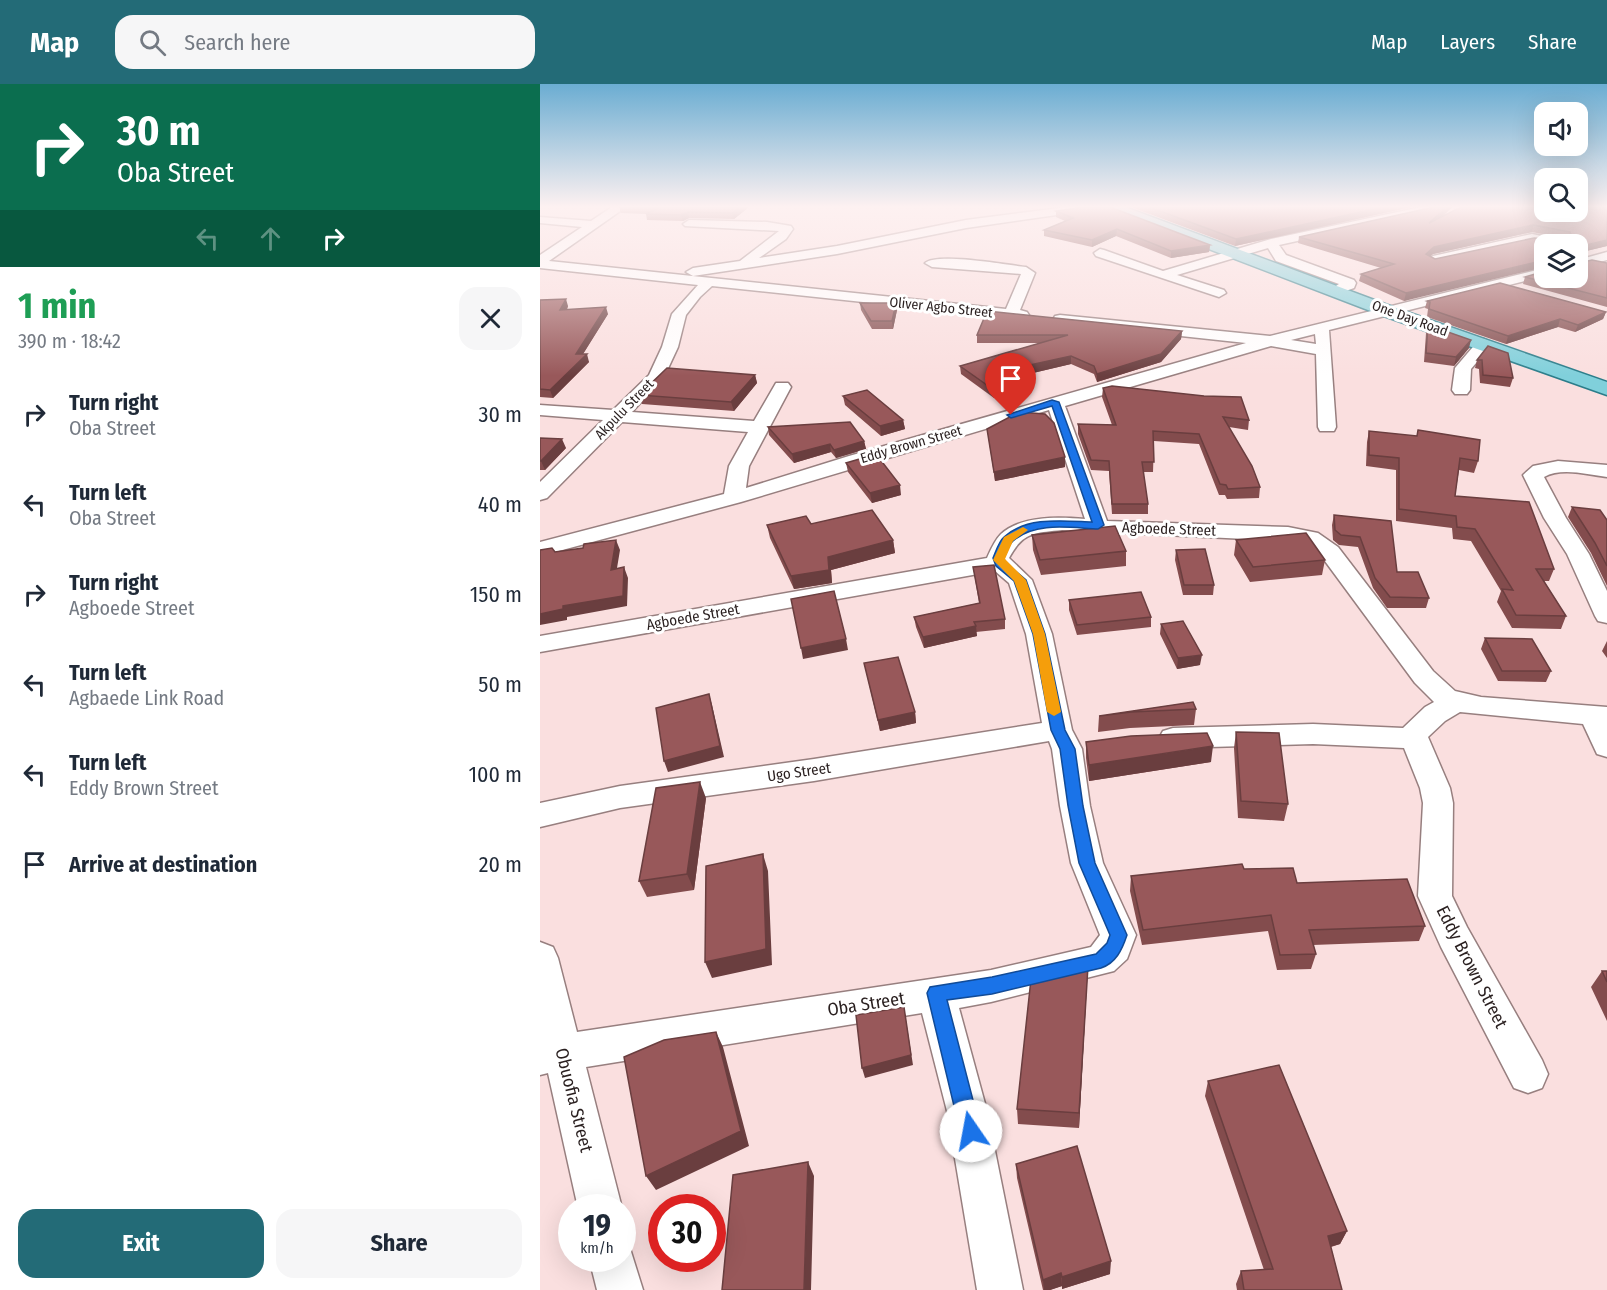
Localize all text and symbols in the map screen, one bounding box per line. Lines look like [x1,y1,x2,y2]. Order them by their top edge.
search box [115,15,535,69]
text: Map [30,26,79,59]
icon: search [136,26,169,59]
text: Search here [184,29,290,56]
text: Map [1371,29,1407,55]
text: Layers [1440,29,1495,55]
text: Share [1528,29,1577,55]
map controls [1534,102,1588,288]
button: sound [1534,102,1588,156]
text: 30 m [117,106,201,156]
icon: right [18,108,96,186]
text: Oba Street [117,157,234,189]
button: search [1534,168,1588,222]
icon: left [191,222,224,255]
icon: ahead [254,222,287,255]
icon: right [317,222,350,255]
button: layers [1534,234,1588,288]
text: 1 min [18,284,96,328]
button: close [459,287,522,350]
street label: Oliver Agbo Street [888,294,994,321]
street label: One Day Road [1370,297,1450,340]
text: 390 m · 18:42 [18,329,121,353]
pin [985,353,1036,415]
icon: arrive [994,362,1027,395]
street label: Akpulu Street [591,375,658,443]
text: Turn right [69,389,158,416]
icon: right [18,398,51,431]
text: 30 m [479,401,522,428]
text: Oba Street [69,416,156,440]
street label: Eddy Brown Street [859,422,964,467]
text: Turn left [69,479,147,506]
icon: left [18,488,51,521]
text: 40 m [478,491,522,518]
text: Oba Street [69,506,156,530]
street label: Agboede Street [1122,518,1216,540]
text: Turn right [69,569,158,596]
icon: right [18,578,51,611]
text: 150 m [470,581,522,608]
text: Agboede Street [69,596,194,620]
street label: Agboede Street [645,600,741,634]
text: Turn left [69,659,147,686]
icon: left [18,668,51,701]
text: 50 m [478,671,522,698]
text: Agbaede Link Road [69,686,224,710]
text: Turn left [69,749,147,776]
icon: left [18,758,51,791]
street label: Ugo Street [766,759,832,785]
text: 100 m [468,761,522,788]
text: Eddy Brown Street [69,776,218,800]
icon: arrive [18,848,51,881]
text: Arrive at destination [69,851,257,878]
text: 20 m [479,851,522,878]
street label: Eddy Brown Street [1432,902,1512,1032]
street label: Oba Street [826,987,906,1021]
street label: Obuofia Street [550,1046,598,1154]
position arrow [939,1099,1003,1163]
speed limit sign: 30 [648,1194,726,1272]
text: 19 [583,1208,611,1244]
button: Exit [18,1209,264,1278]
button: Share [276,1209,522,1278]
text: km/h [580,1239,614,1257]

